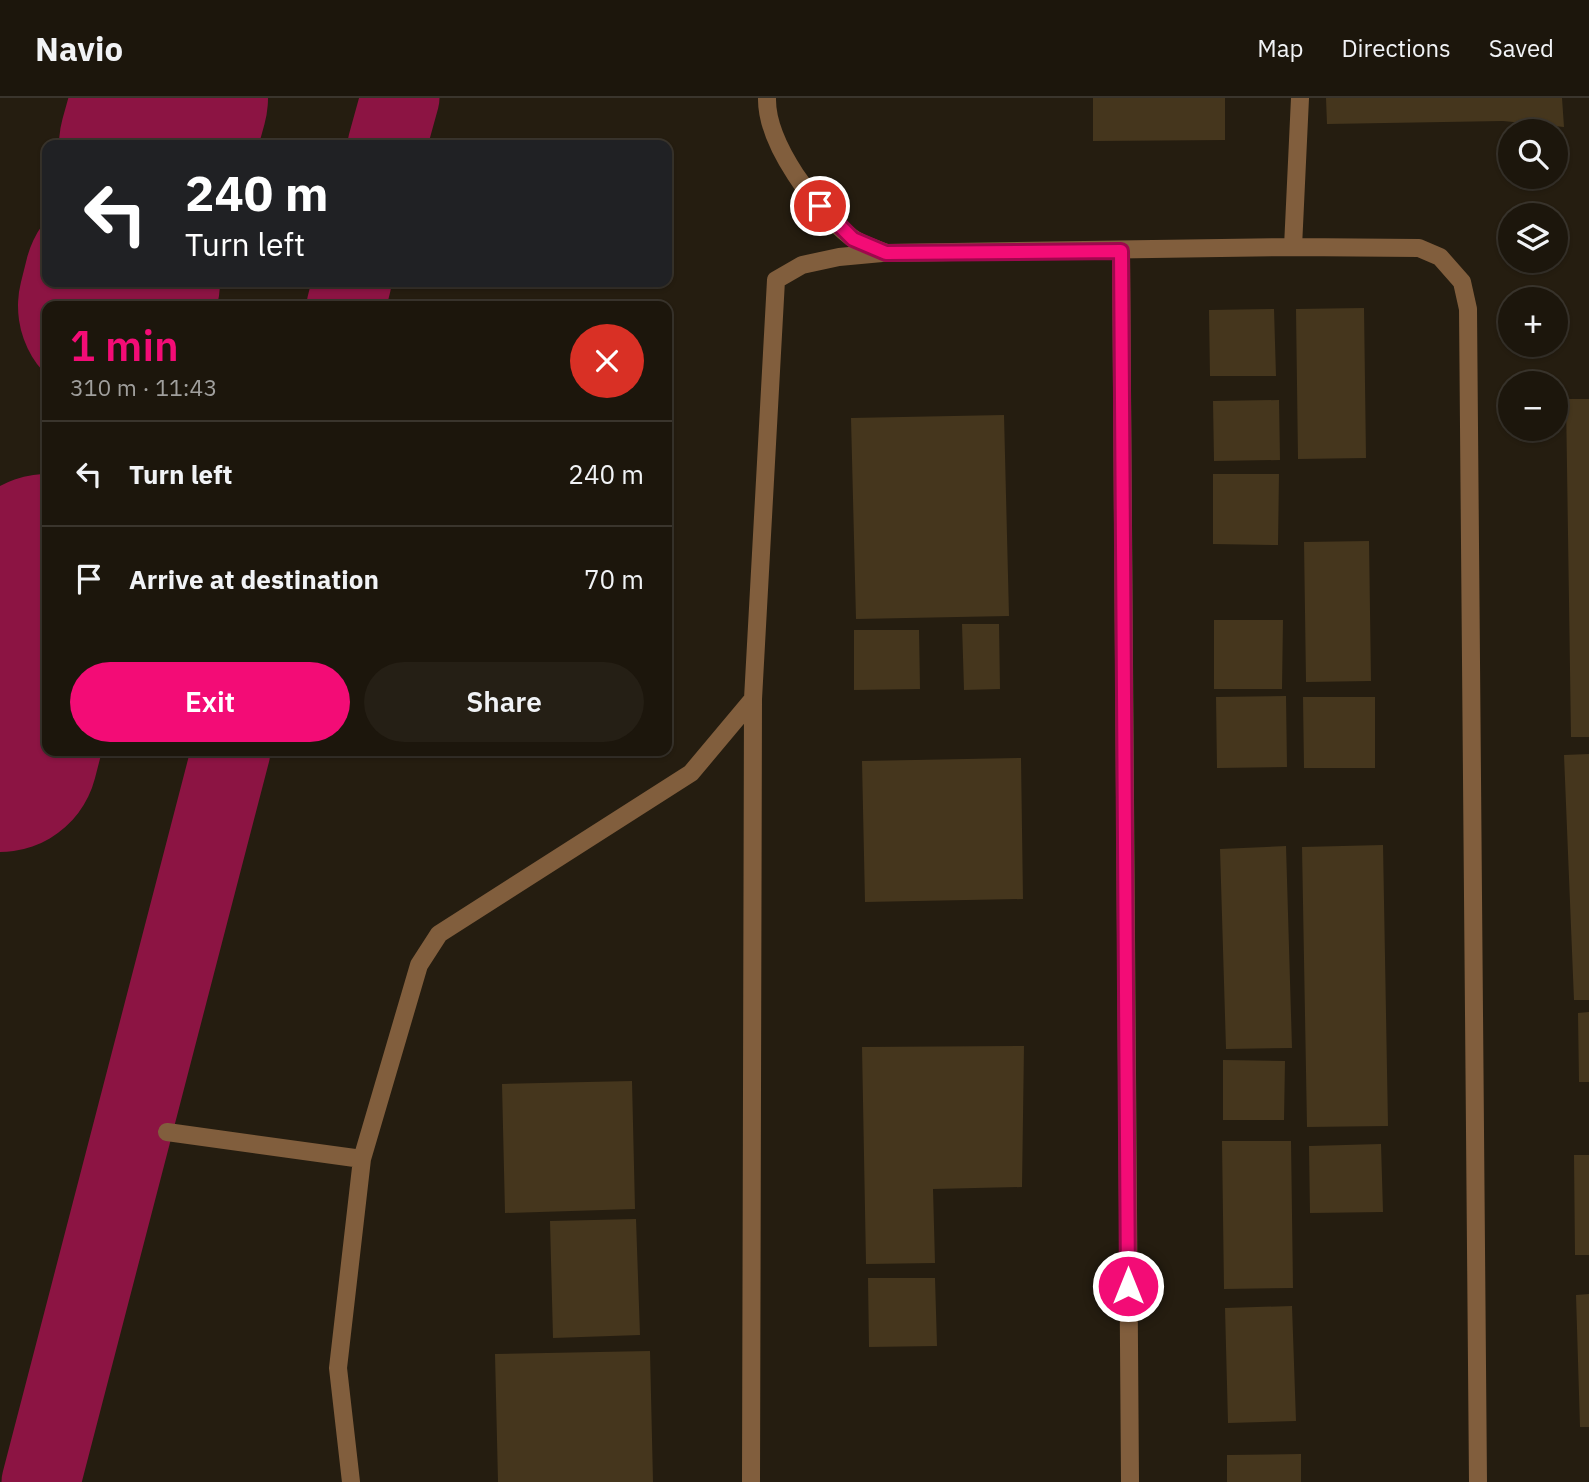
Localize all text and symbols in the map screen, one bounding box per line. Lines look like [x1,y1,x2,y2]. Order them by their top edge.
text: Navio [35,27,123,70]
text: Map [1257,32,1303,64]
text: Directions [1341,32,1451,64]
text: Saved [1489,32,1554,64]
map controls [1498,119,1568,441]
button: search [1498,119,1568,189]
text: 240 m [185,161,329,224]
icon: left [70,168,161,259]
pin [790,176,850,236]
icon: arrive [801,187,839,225]
button: layers [1498,203,1568,273]
text: Turn left [185,223,305,265]
button: + [1498,287,1568,357]
text: 1 min [70,318,179,373]
button: close [570,324,644,398]
button: − [1498,371,1568,441]
text: 310 m · 11:43 [70,372,217,402]
icon: left [70,455,108,493]
text: Turn left [129,457,232,491]
text: 240 m [568,457,644,491]
icon: arrive [70,560,108,598]
text: Arrive at destination [129,562,379,596]
text: 70 m [584,562,644,596]
button: Exit [70,662,350,742]
button: Share [364,662,644,742]
position arrow [1091,1249,1165,1323]

